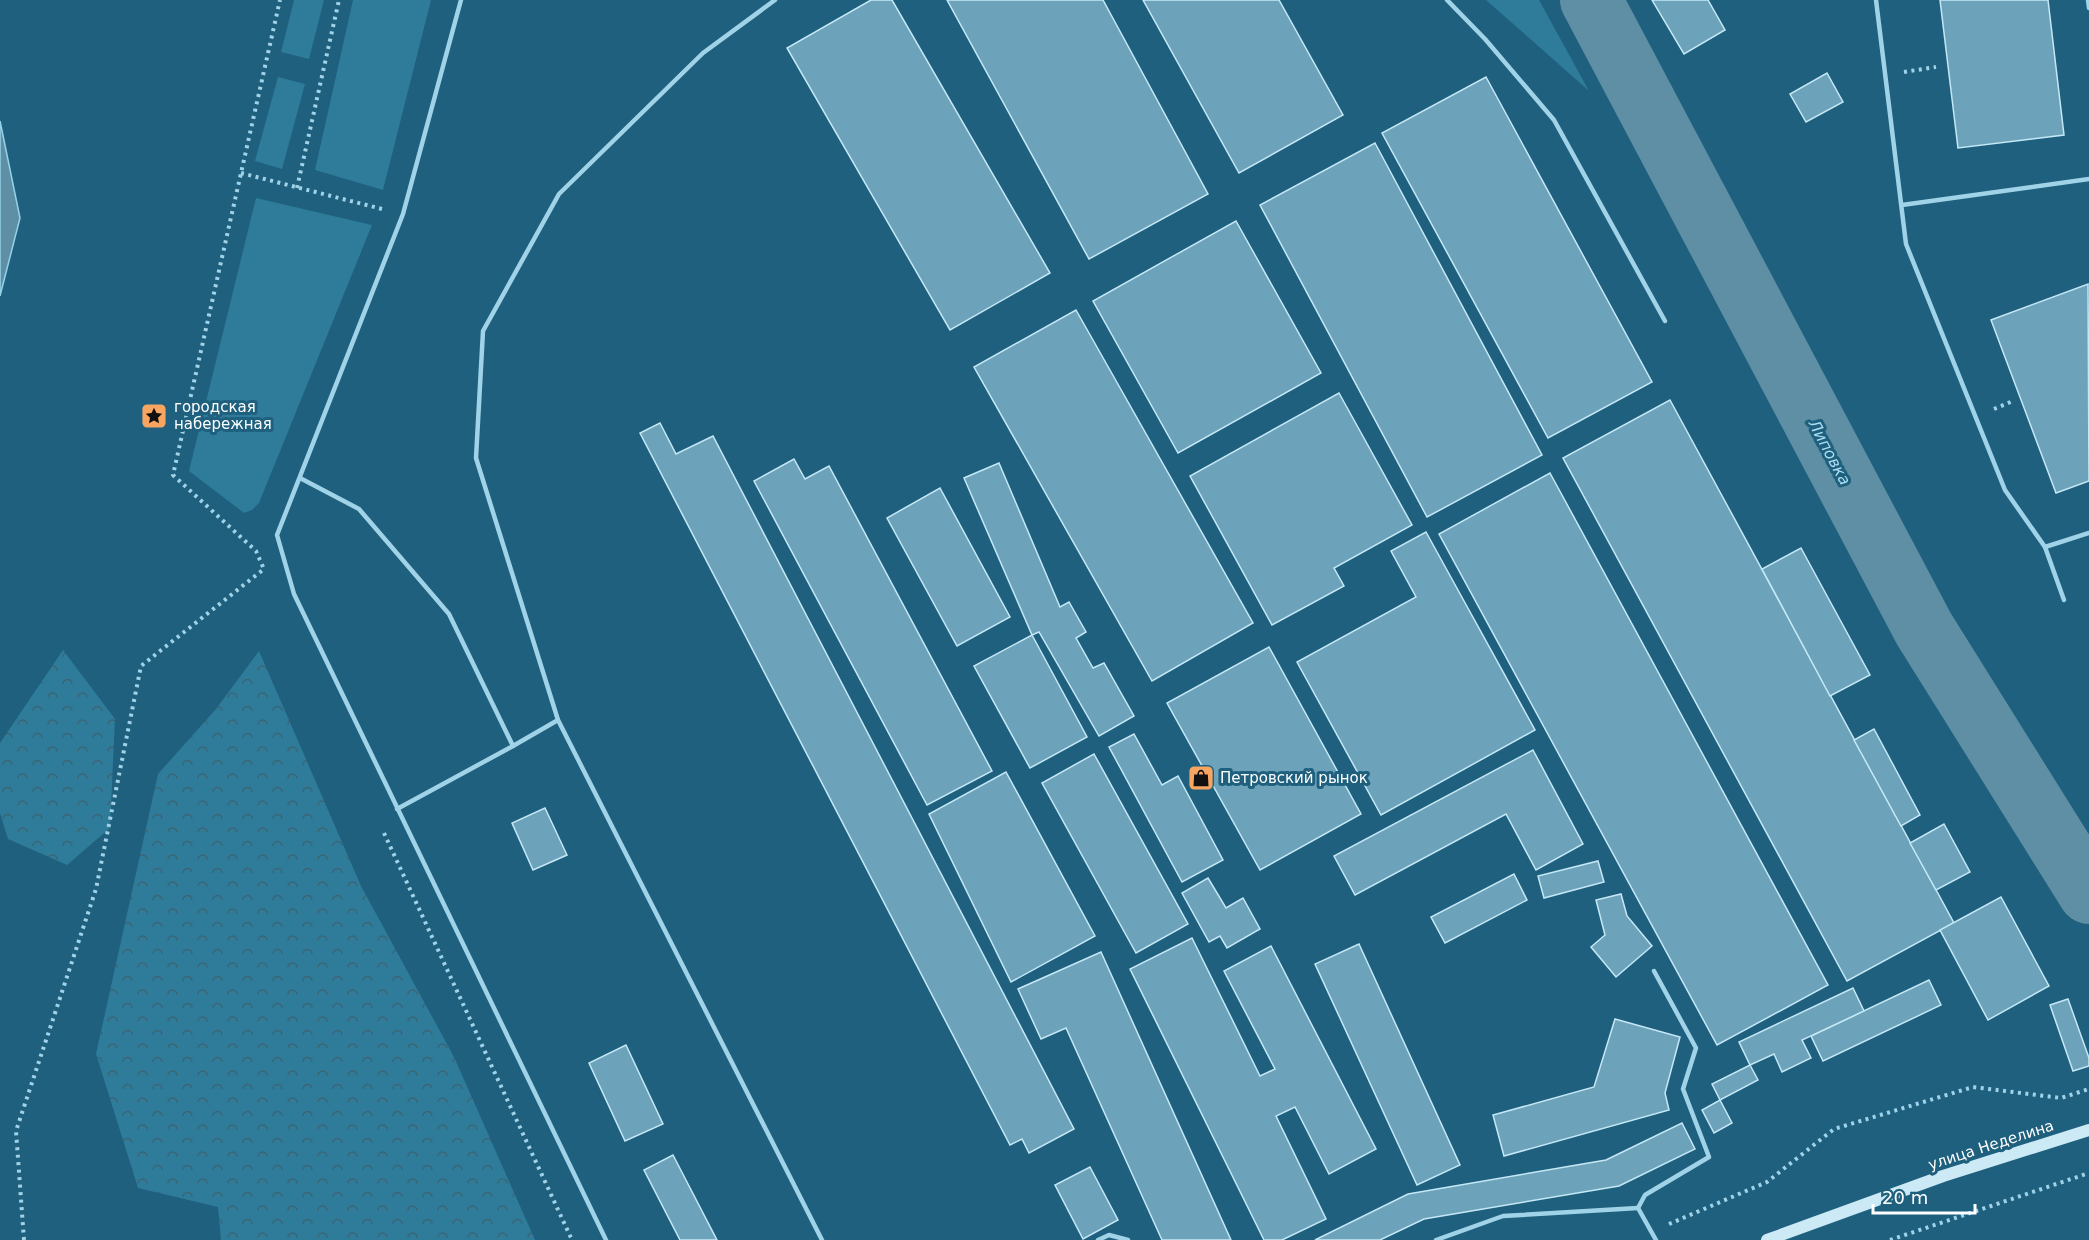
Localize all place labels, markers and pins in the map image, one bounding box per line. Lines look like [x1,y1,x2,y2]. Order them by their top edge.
place label: городская набережная [174,398,272,433]
place icon: городская набережная [139,401,169,431]
shop icon: Петровский рынок [1186,763,1216,793]
place label: Петровский рынок [1220,769,1368,787]

